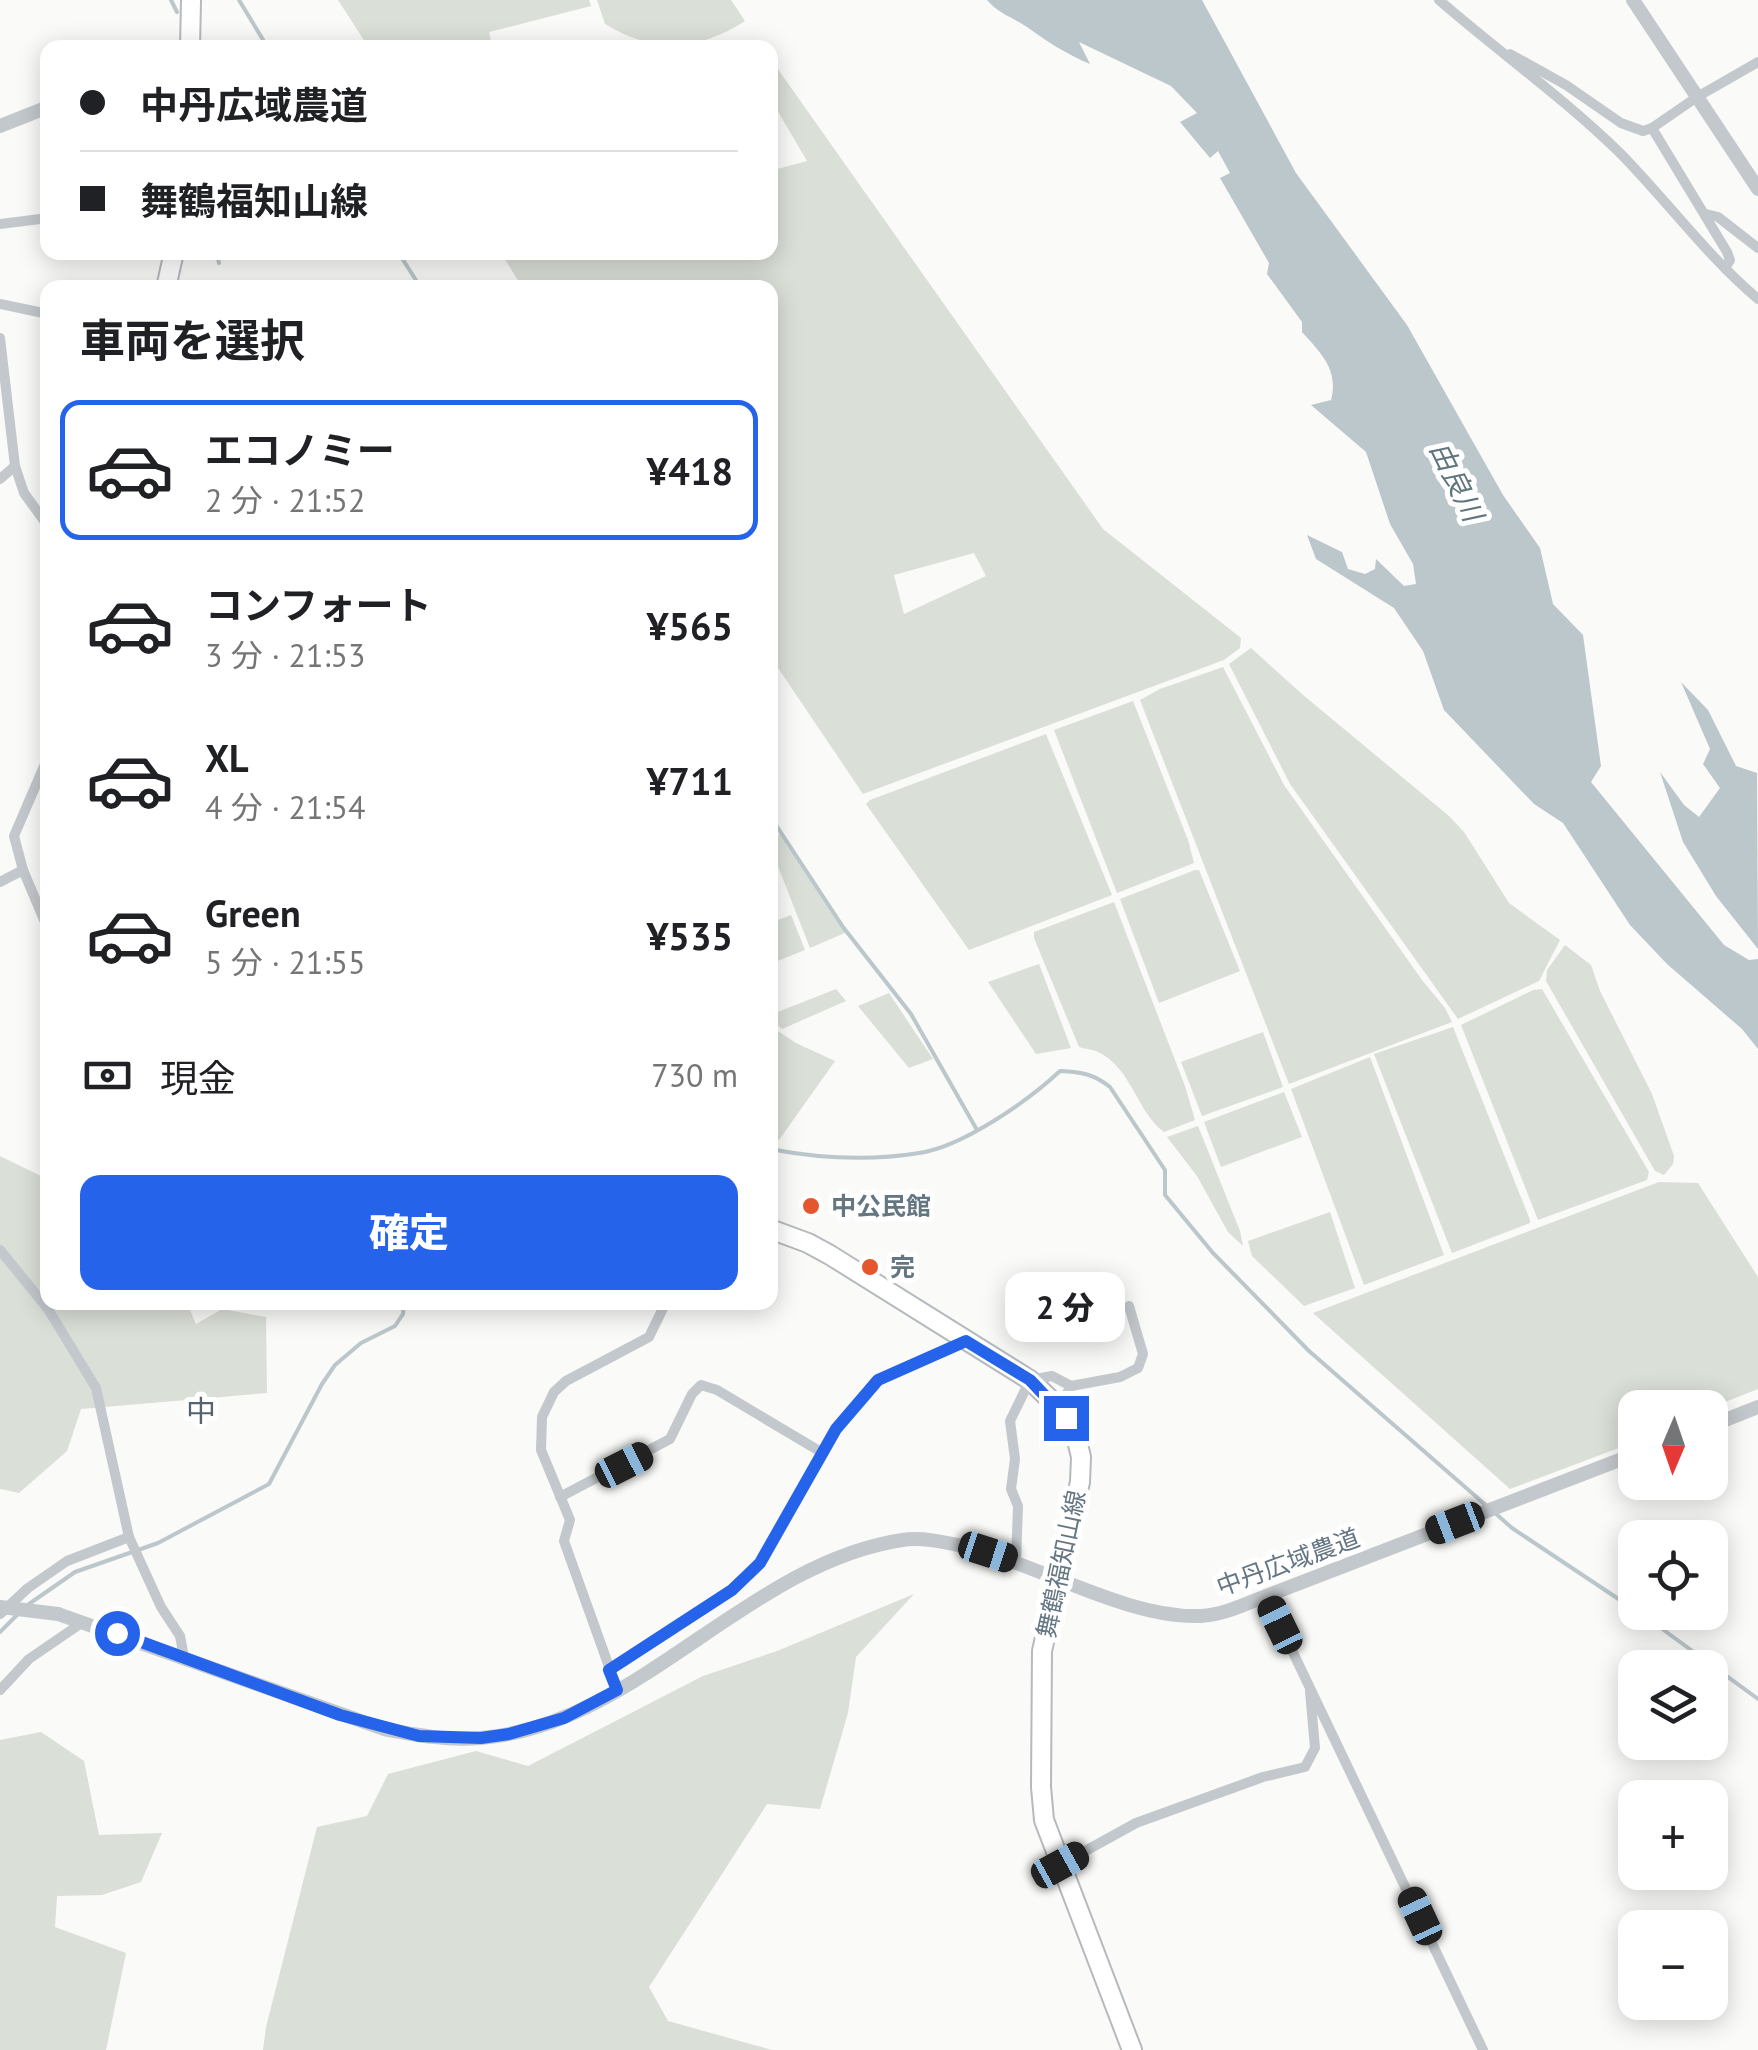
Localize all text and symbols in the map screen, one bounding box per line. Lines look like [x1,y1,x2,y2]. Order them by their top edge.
text: 中丹広域農道 [140,80,368,129]
text: 舞鶴福知山線 [140,176,368,225]
text: 車両を選択 [80,311,305,369]
icon: car [85,425,175,515]
text: エコノミー [205,425,395,474]
water label: 由良川 [1422,435,1493,530]
text: ¥418 [647,446,733,495]
text: 2 分 · 21:52 [205,479,365,521]
icon: car [85,580,175,670]
text: コンフォート [205,580,432,629]
text: ¥565 [647,601,733,650]
text: 3 分 · 21:53 [205,634,365,676]
text: XL [205,733,249,782]
icon: car [85,735,175,825]
text: ¥711 [647,756,733,805]
text: 4 分 · 21:54 [205,786,365,828]
text: Green [205,888,301,937]
icon: car [85,890,175,980]
text: ¥535 [647,911,733,960]
text: 5 分 · 21:55 [205,941,365,983]
icon: cash [80,1048,135,1103]
text: 現金 [160,1053,236,1102]
text: 730 m [651,1054,738,1096]
button: 確定 [80,1175,738,1290]
place label: 中公民館 [831,1190,931,1222]
marker: 中公民館 [800,1195,822,1217]
place label: 完 [890,1251,915,1283]
marker: 完 [859,1256,881,1278]
callout: 2 分 [1006,1273,1126,1343]
text: 2 分 [1036,1286,1094,1328]
north arrow [1618,1390,1728,1500]
map controls [1618,1390,1728,2020]
district label: 中 [186,1391,216,1430]
route end [1044,1396,1089,1441]
car [590,1438,658,1492]
street label: 舞鶴福知山線 [1030,1487,1092,1641]
car [1422,1498,1488,1548]
button: locate [1618,1520,1728,1630]
street label: 中丹広域農道 [1212,1521,1364,1603]
car [955,1528,1021,1576]
car [1253,1591,1307,1659]
route start [95,1611,140,1656]
button: layers [1618,1650,1728,1760]
button: + [1618,1780,1728,1890]
car [1026,1837,1094,1893]
car [1394,1882,1446,1950]
button: − [1618,1910,1728,2020]

